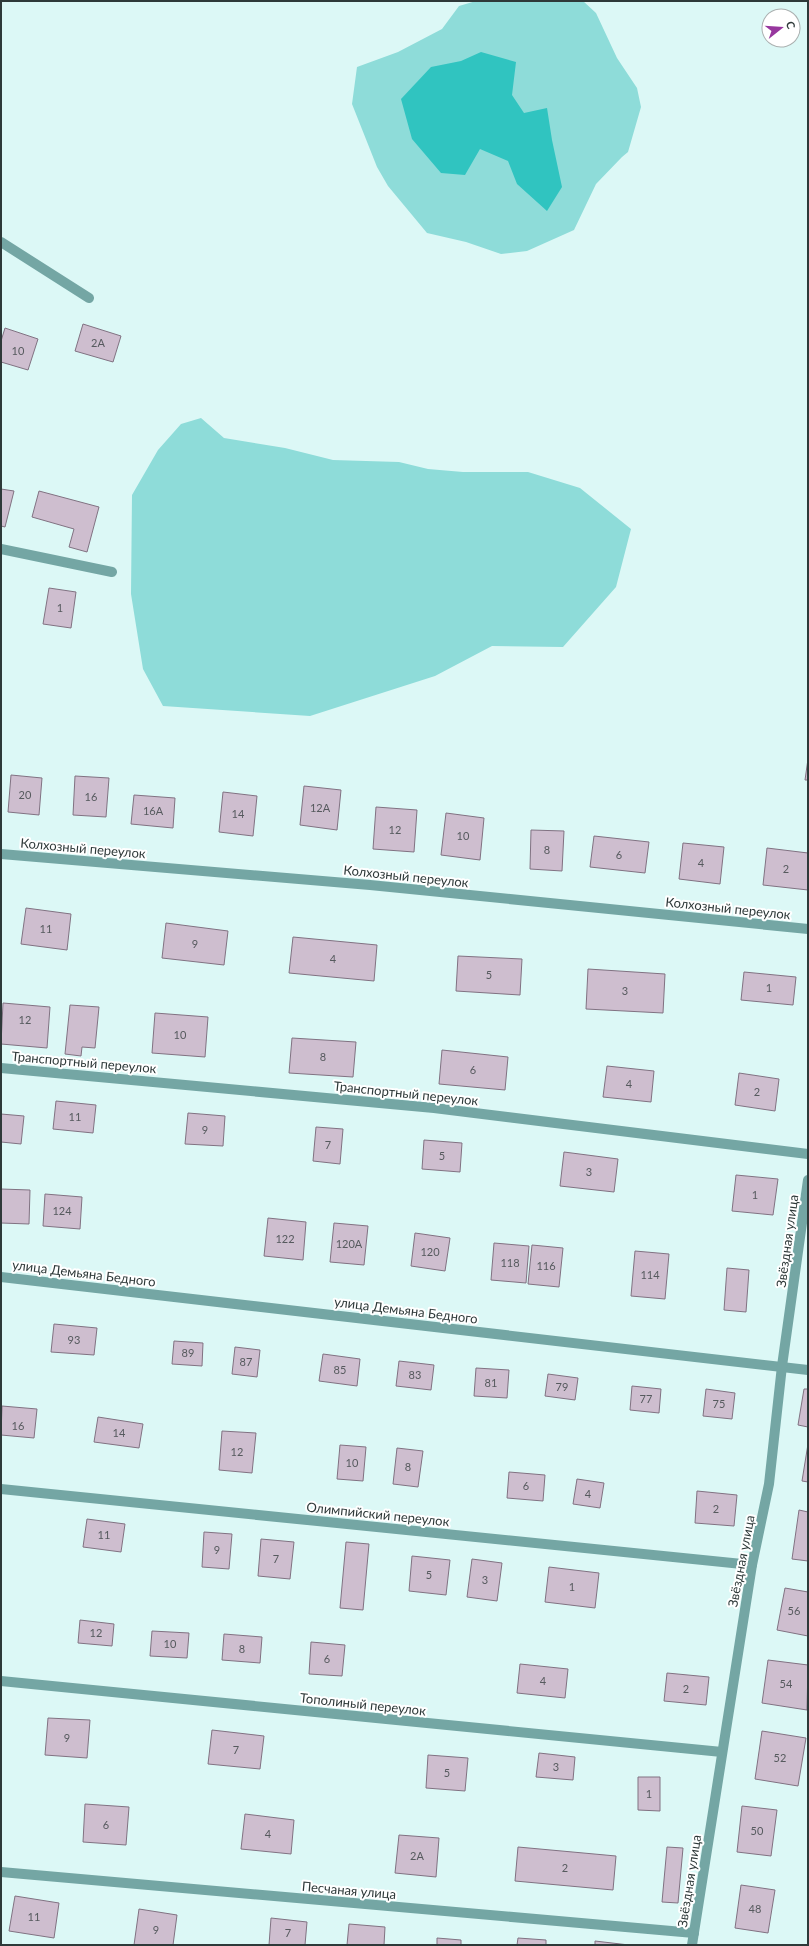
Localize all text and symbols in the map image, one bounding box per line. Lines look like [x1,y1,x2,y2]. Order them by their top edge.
north arrow [761,8,801,48]
text: С [784,20,799,31]
house number: 2А [91,336,105,349]
house number: 10 [12,344,25,357]
house number: 1 [57,601,63,614]
house number: 20 [19,788,32,801]
house number: 16 [85,790,97,803]
house number: 12А [310,801,331,814]
house number: 16А [143,804,164,817]
house number: 14 [232,807,245,820]
house number: 12 [389,823,401,836]
house number: 10 [457,829,470,842]
street label: Колхозный переулок [20,835,147,861]
house number: 8 [544,843,550,856]
house number: 6 [616,848,622,861]
house number: 4 [698,856,705,869]
street label: Колхозный переулок [343,861,470,891]
house number: 2 [783,862,789,875]
street label: Колхозный переулок [665,893,792,923]
house number: 11 [40,922,52,935]
house number: 9 [192,937,198,950]
house number: 4 [330,952,337,965]
house number: 5 [486,968,492,981]
house number: 1 [766,981,772,994]
house number: 3 [622,984,628,997]
house number: 12 [19,1013,31,1026]
house number: 10 [174,1028,187,1041]
street label: Транспортный переулок [11,1048,157,1076]
house number: 8 [320,1050,326,1063]
house number: 6 [470,1063,476,1076]
street label: Транспортный переулок [333,1077,479,1109]
house number: 4 [626,1077,633,1090]
house number: 2 [754,1085,760,1098]
house number: 11 [69,1110,81,1123]
house number: 9 [202,1123,208,1136]
house number: 7 [325,1138,331,1151]
house number: 5 [439,1149,445,1162]
house number: 3 [586,1165,592,1178]
house number: 1 [752,1188,758,1201]
street label: Звёздная улица [773,1194,801,1288]
house number: 124 [52,1204,72,1217]
house number: 122 [275,1232,295,1245]
house number: 120А [336,1237,363,1250]
house number: 120 [420,1245,440,1258]
street label: улица Демьяна Бедного [11,1256,157,1290]
house number: 118 [500,1256,520,1269]
house number: 116 [536,1259,556,1272]
house number: 114 [640,1268,660,1281]
street label: улица Демьяна Бедного [333,1293,479,1327]
house number: 93 [68,1333,80,1346]
house number: 89 [182,1346,194,1359]
house number: 87 [240,1355,252,1368]
house number: 85 [334,1363,346,1376]
house number: 83 [409,1368,421,1381]
house number: 81 [485,1376,497,1389]
house number: 79 [556,1380,568,1393]
house number: 77 [640,1392,652,1405]
house number: 75 [713,1397,725,1410]
house number: 16 [12,1419,24,1432]
house number: 14 [113,1426,126,1439]
house number: 12 [231,1445,243,1458]
house number: 10 [346,1456,359,1469]
house number: 8 [405,1460,411,1473]
house number: 6 [523,1479,529,1492]
house number: 4 [585,1487,592,1500]
street label: Олимпийский переулок [306,1499,450,1529]
house number: 2 [713,1502,719,1515]
street label: Звёздная улица [724,1514,758,1608]
house number: 11 [98,1528,110,1541]
house number: 9 [214,1543,220,1556]
house number: 7 [273,1552,279,1565]
house number: 5 [426,1568,432,1581]
house number: 3 [482,1573,488,1586]
house number: 1 [569,1580,575,1593]
house number: 56 [788,1604,800,1617]
house number: 12 [90,1626,102,1639]
house number: 10 [164,1637,177,1650]
house number: 8 [239,1642,245,1655]
house number: 6 [324,1652,330,1665]
house number: 4 [540,1674,547,1687]
house number: 54 [780,1677,793,1690]
house number: 2 [683,1682,689,1695]
street label: Тополиный переулок [299,1689,427,1719]
house number: 9 [64,1731,70,1744]
house number: 7 [233,1743,239,1756]
house number: 52 [774,1751,786,1764]
house number: 3 [553,1760,559,1773]
house number: 5 [444,1766,450,1779]
house number: 1 [646,1787,652,1800]
house number: 6 [103,1818,109,1831]
house number: 50 [751,1824,764,1837]
house number: 4 [265,1827,272,1840]
street label: Звёздная улица [674,1834,704,1928]
house number: 2А [410,1849,424,1862]
house number: 2 [562,1861,568,1874]
street label: Песчаная улица [301,1878,397,1902]
house number: 48 [749,1902,761,1915]
house number: 11 [28,1910,40,1923]
house number: 9 [153,1923,159,1936]
house number: 7 [285,1926,291,1939]

